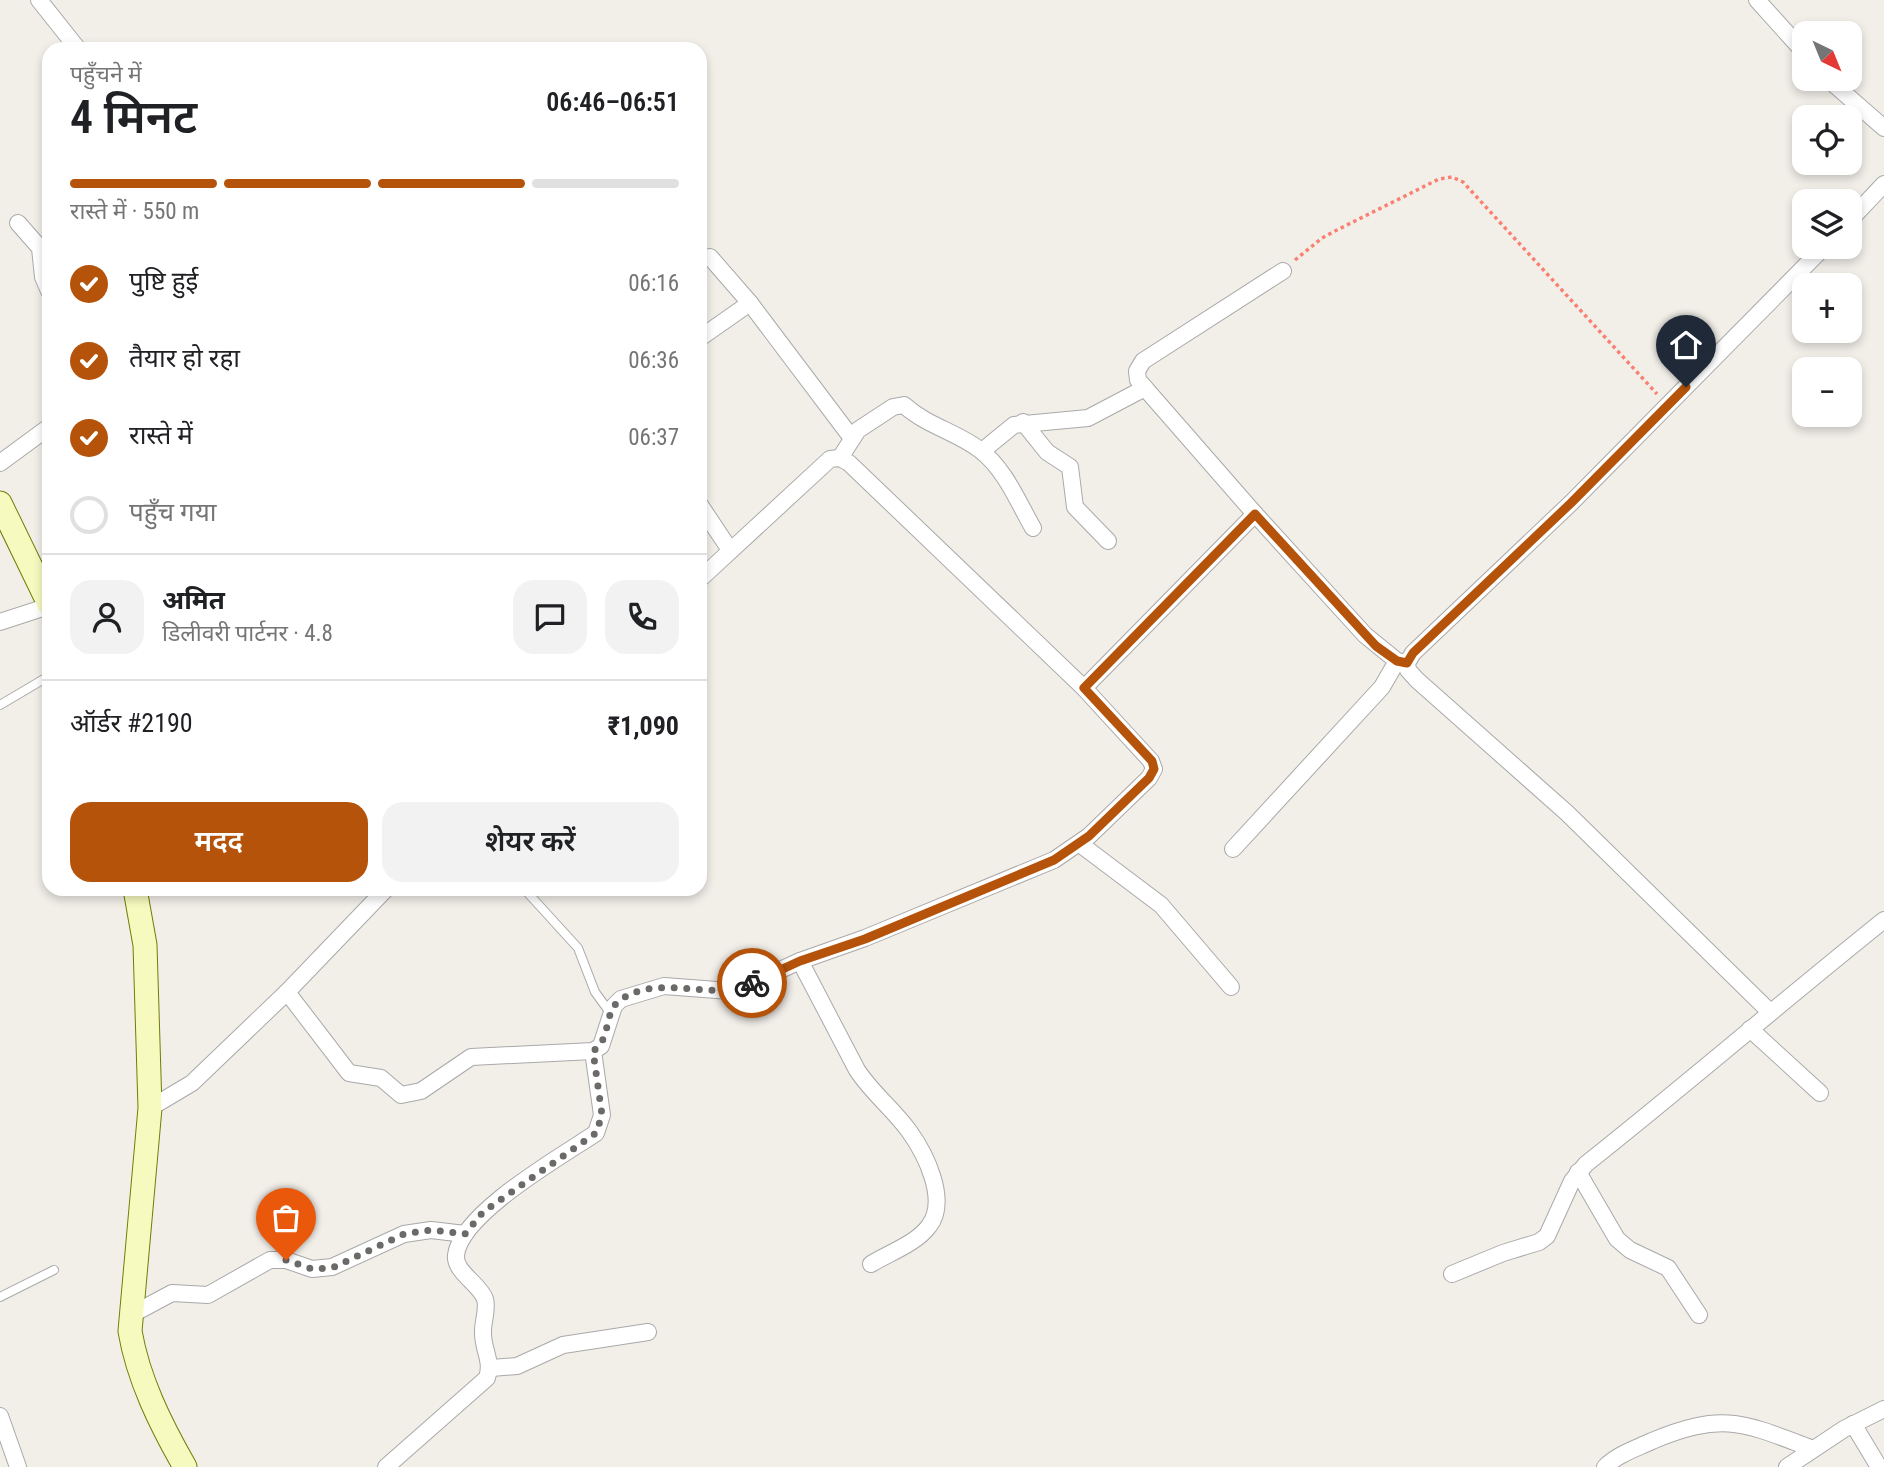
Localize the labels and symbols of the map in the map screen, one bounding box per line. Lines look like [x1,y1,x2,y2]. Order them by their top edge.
north arrow [1792,21,1862,91]
pin [1656,315,1716,387]
courier [717,948,787,1018]
pin [256,1188,316,1260]

